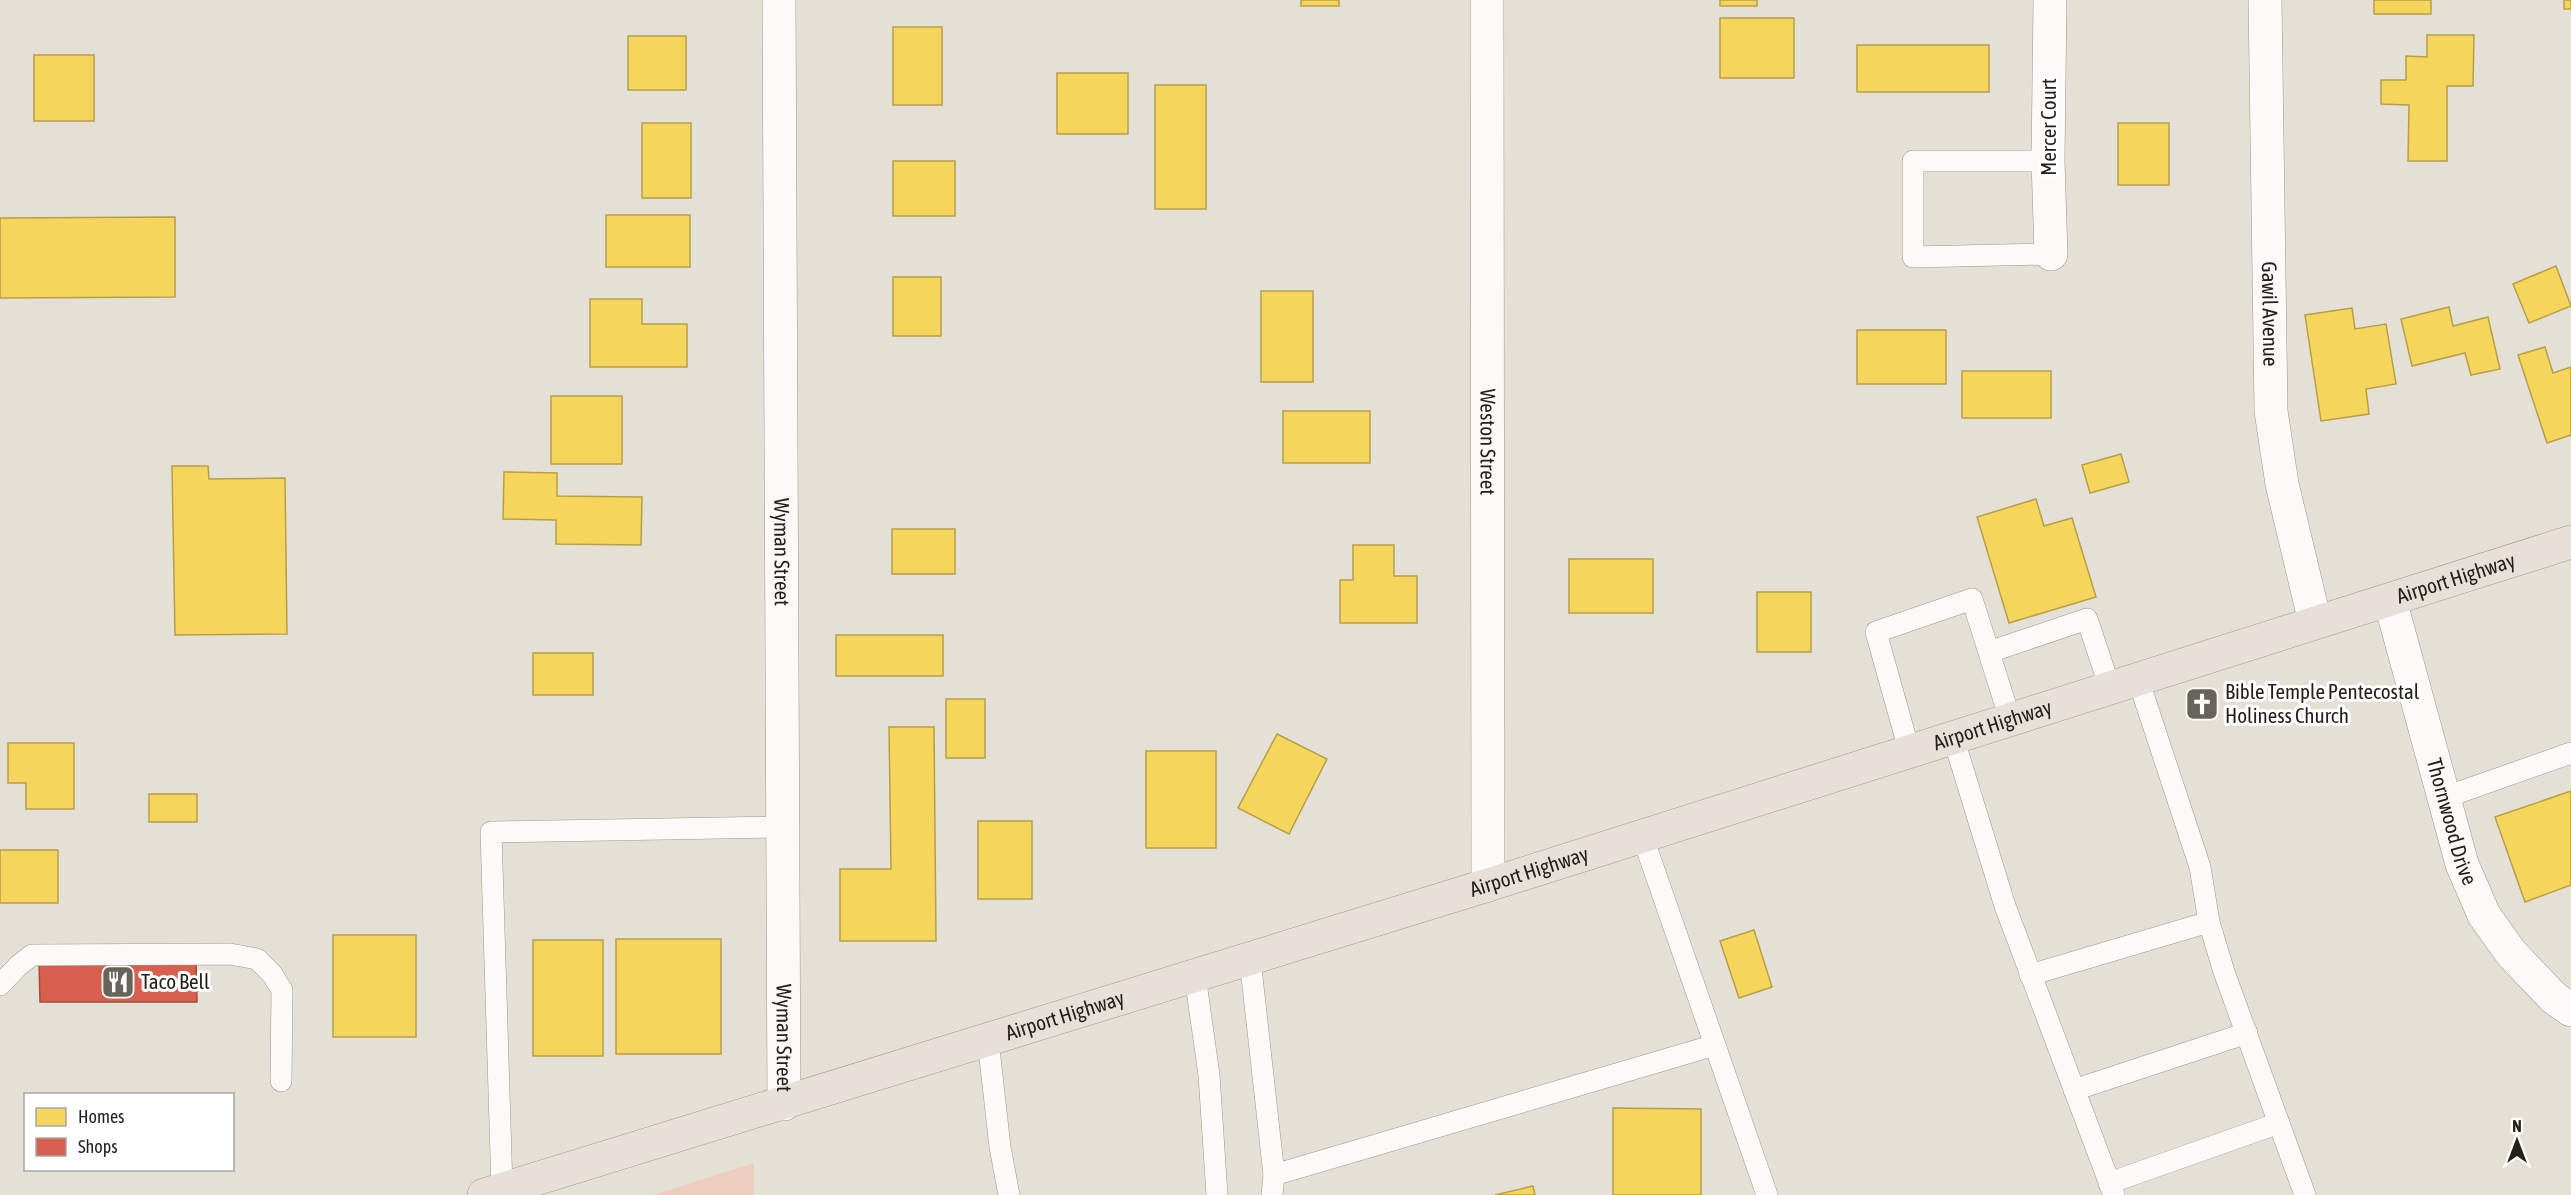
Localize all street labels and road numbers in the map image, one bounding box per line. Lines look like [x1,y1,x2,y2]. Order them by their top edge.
street label: Mercer Court [2036,78,2060,176]
street label: Gawil Avenue [2258,261,2283,367]
street label: Weston Street [1476,389,1501,495]
street label: Wyman Street [770,498,795,606]
street label: Airport Highway [2393,547,2518,608]
street label: Airport Highway [1930,694,2055,754]
street label: Thornwood Drive [2423,755,2483,888]
street label: Airport Highway [1467,841,1592,901]
street label: Wyman Street [772,984,797,1092]
street label: Airport Highway [1002,985,1127,1044]

